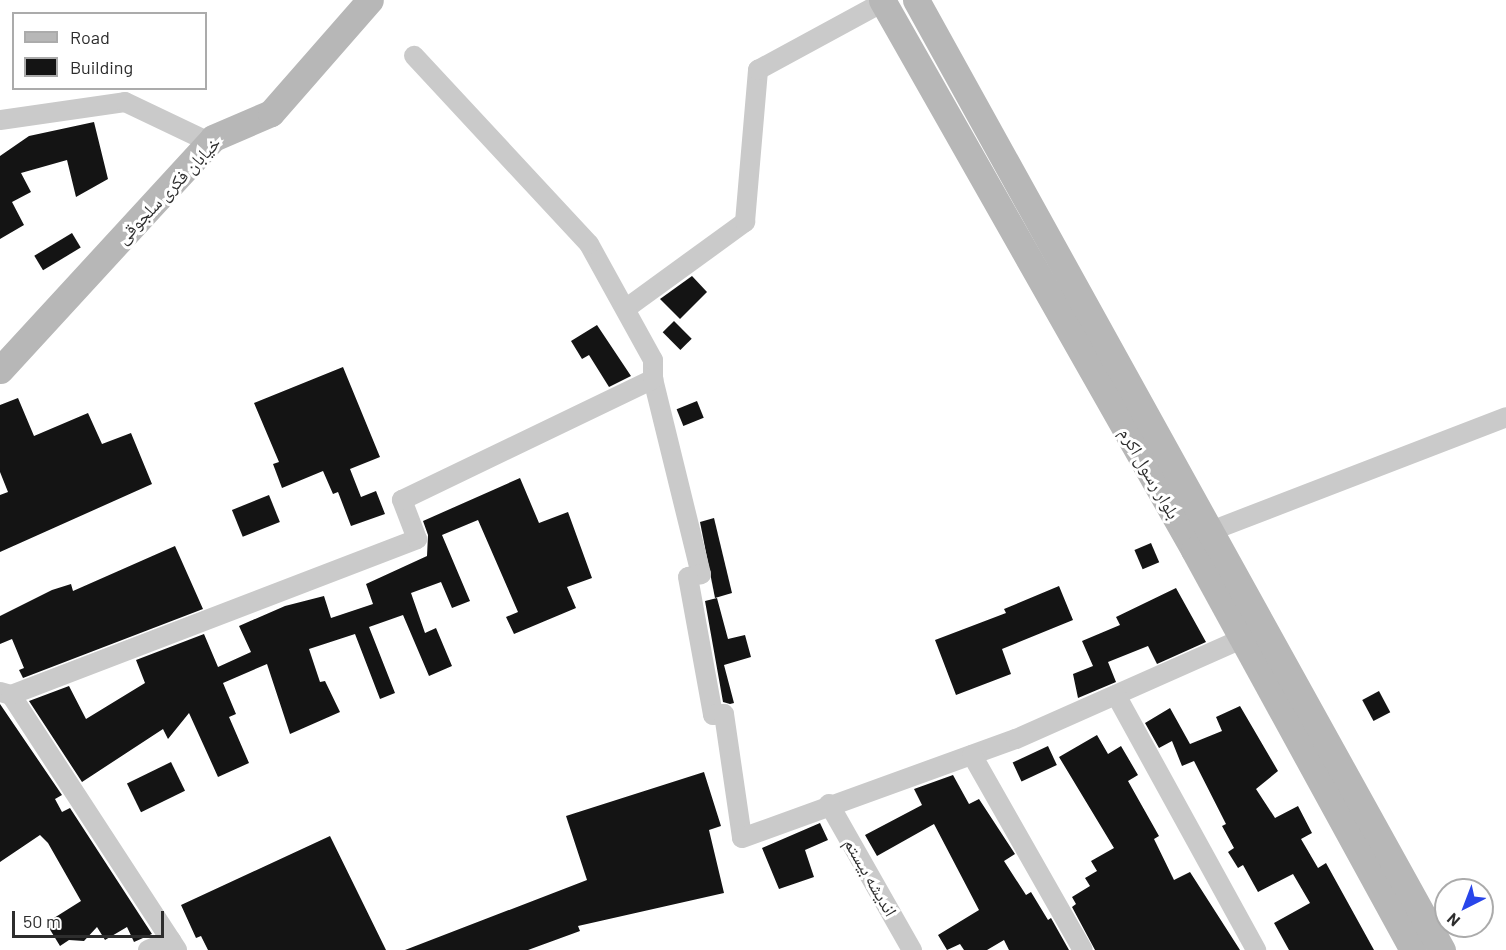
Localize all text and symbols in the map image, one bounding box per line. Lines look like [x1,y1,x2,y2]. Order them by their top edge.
legend [12,12,207,90]
text: Road [70,26,110,48]
text: Building [70,56,133,78]
street label: خیابان فکری سلجوقی [111,132,225,248]
street label: بلوار رسول اکرم [1115,423,1185,523]
street label: اندیشه بیستم [840,834,902,920]
north arrow [1434,878,1494,938]
scale bar [15,899,166,937]
text: 50 m [23,910,61,932]
text: N [1443,910,1463,931]

